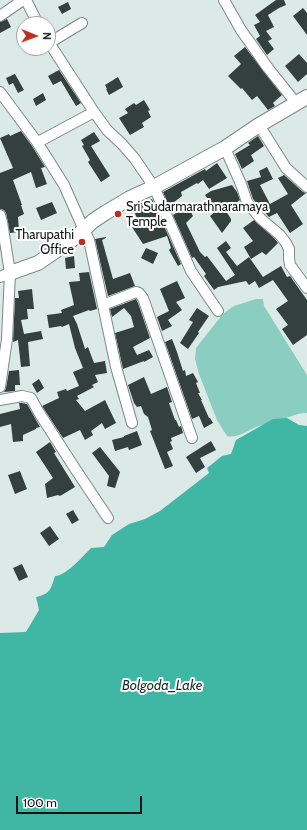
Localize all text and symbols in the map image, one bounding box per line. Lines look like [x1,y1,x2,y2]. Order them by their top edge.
north arrow [16,16,56,56]
text: N [40,32,54,40]
place label: Sri Sudarmarathnaramaya Temple [126,199,268,230]
marker: Sri Sudarmarathnaramaya Temple [113,209,123,219]
place label: Tharupathi Office [15,227,74,258]
marker: Tharupathi Office [77,237,87,247]
water label: Bolgoda_Lake [122,678,202,694]
scale bar [18,788,144,814]
text: 100 m [23,795,57,810]

